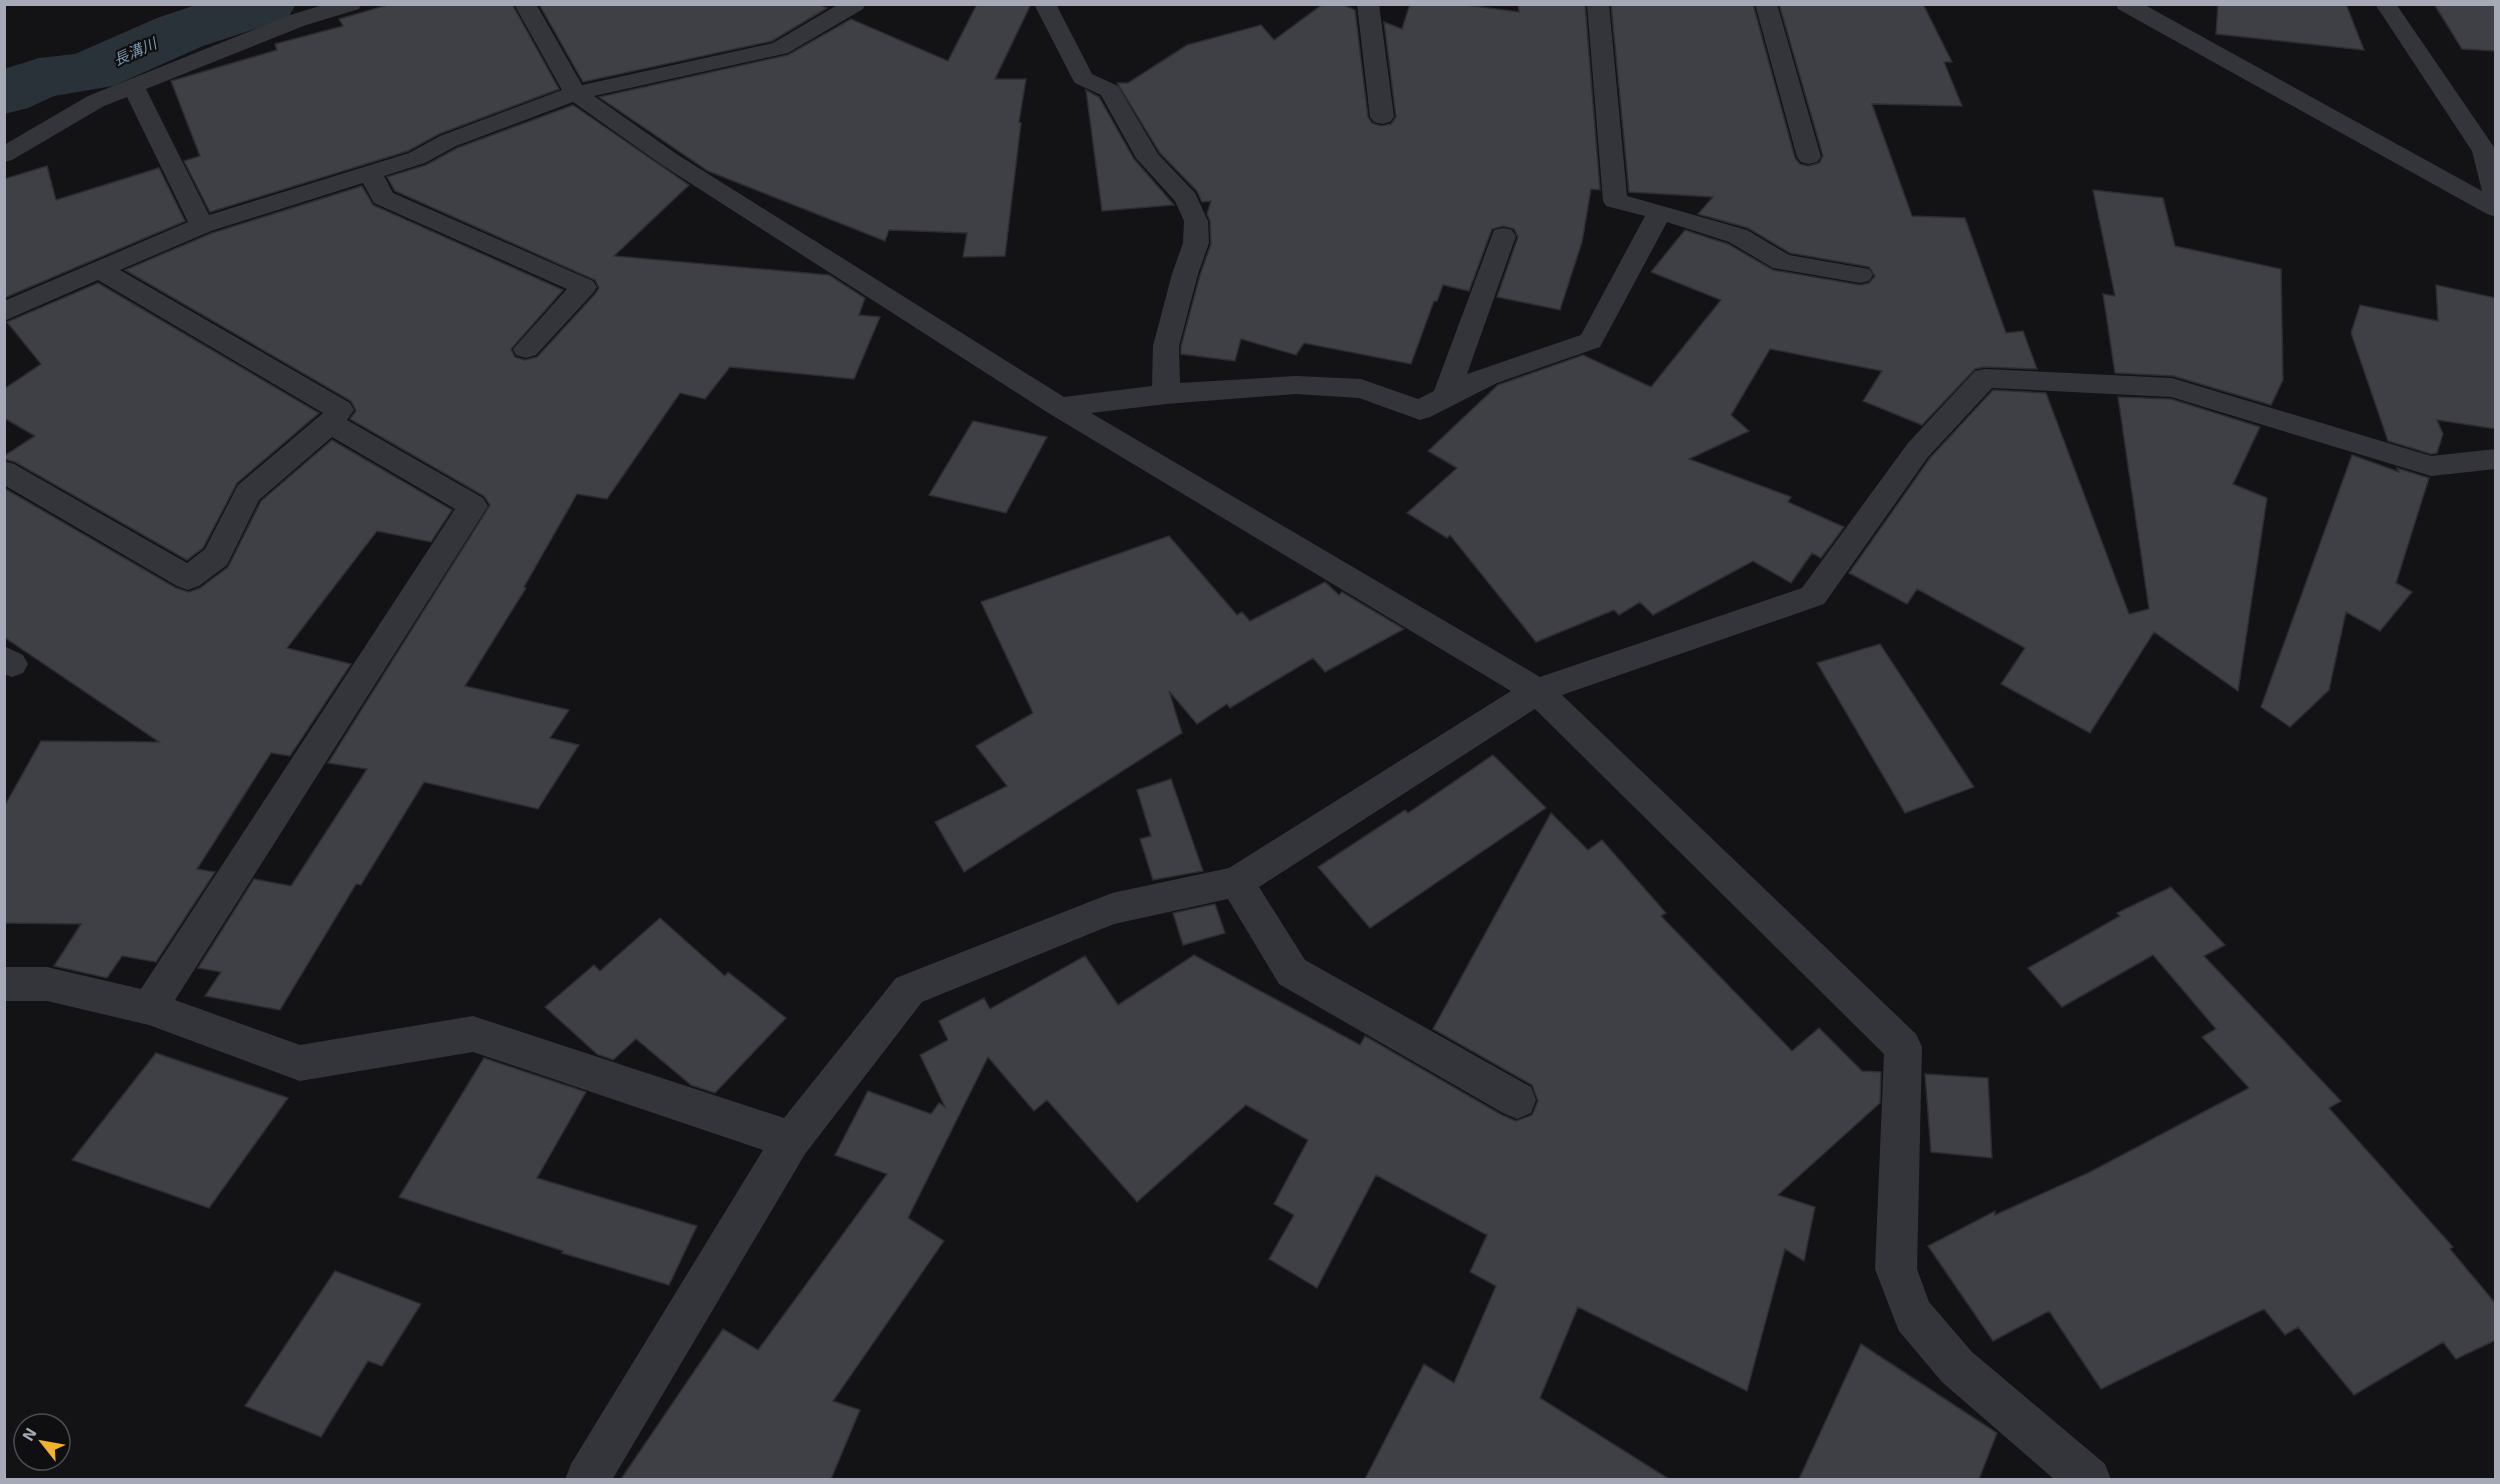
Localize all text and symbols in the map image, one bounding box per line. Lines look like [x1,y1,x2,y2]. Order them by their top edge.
water label: 長溝川 [110,33,161,68]
north arrow [12,1412,72,1472]
text: N [18,1424,40,1444]

